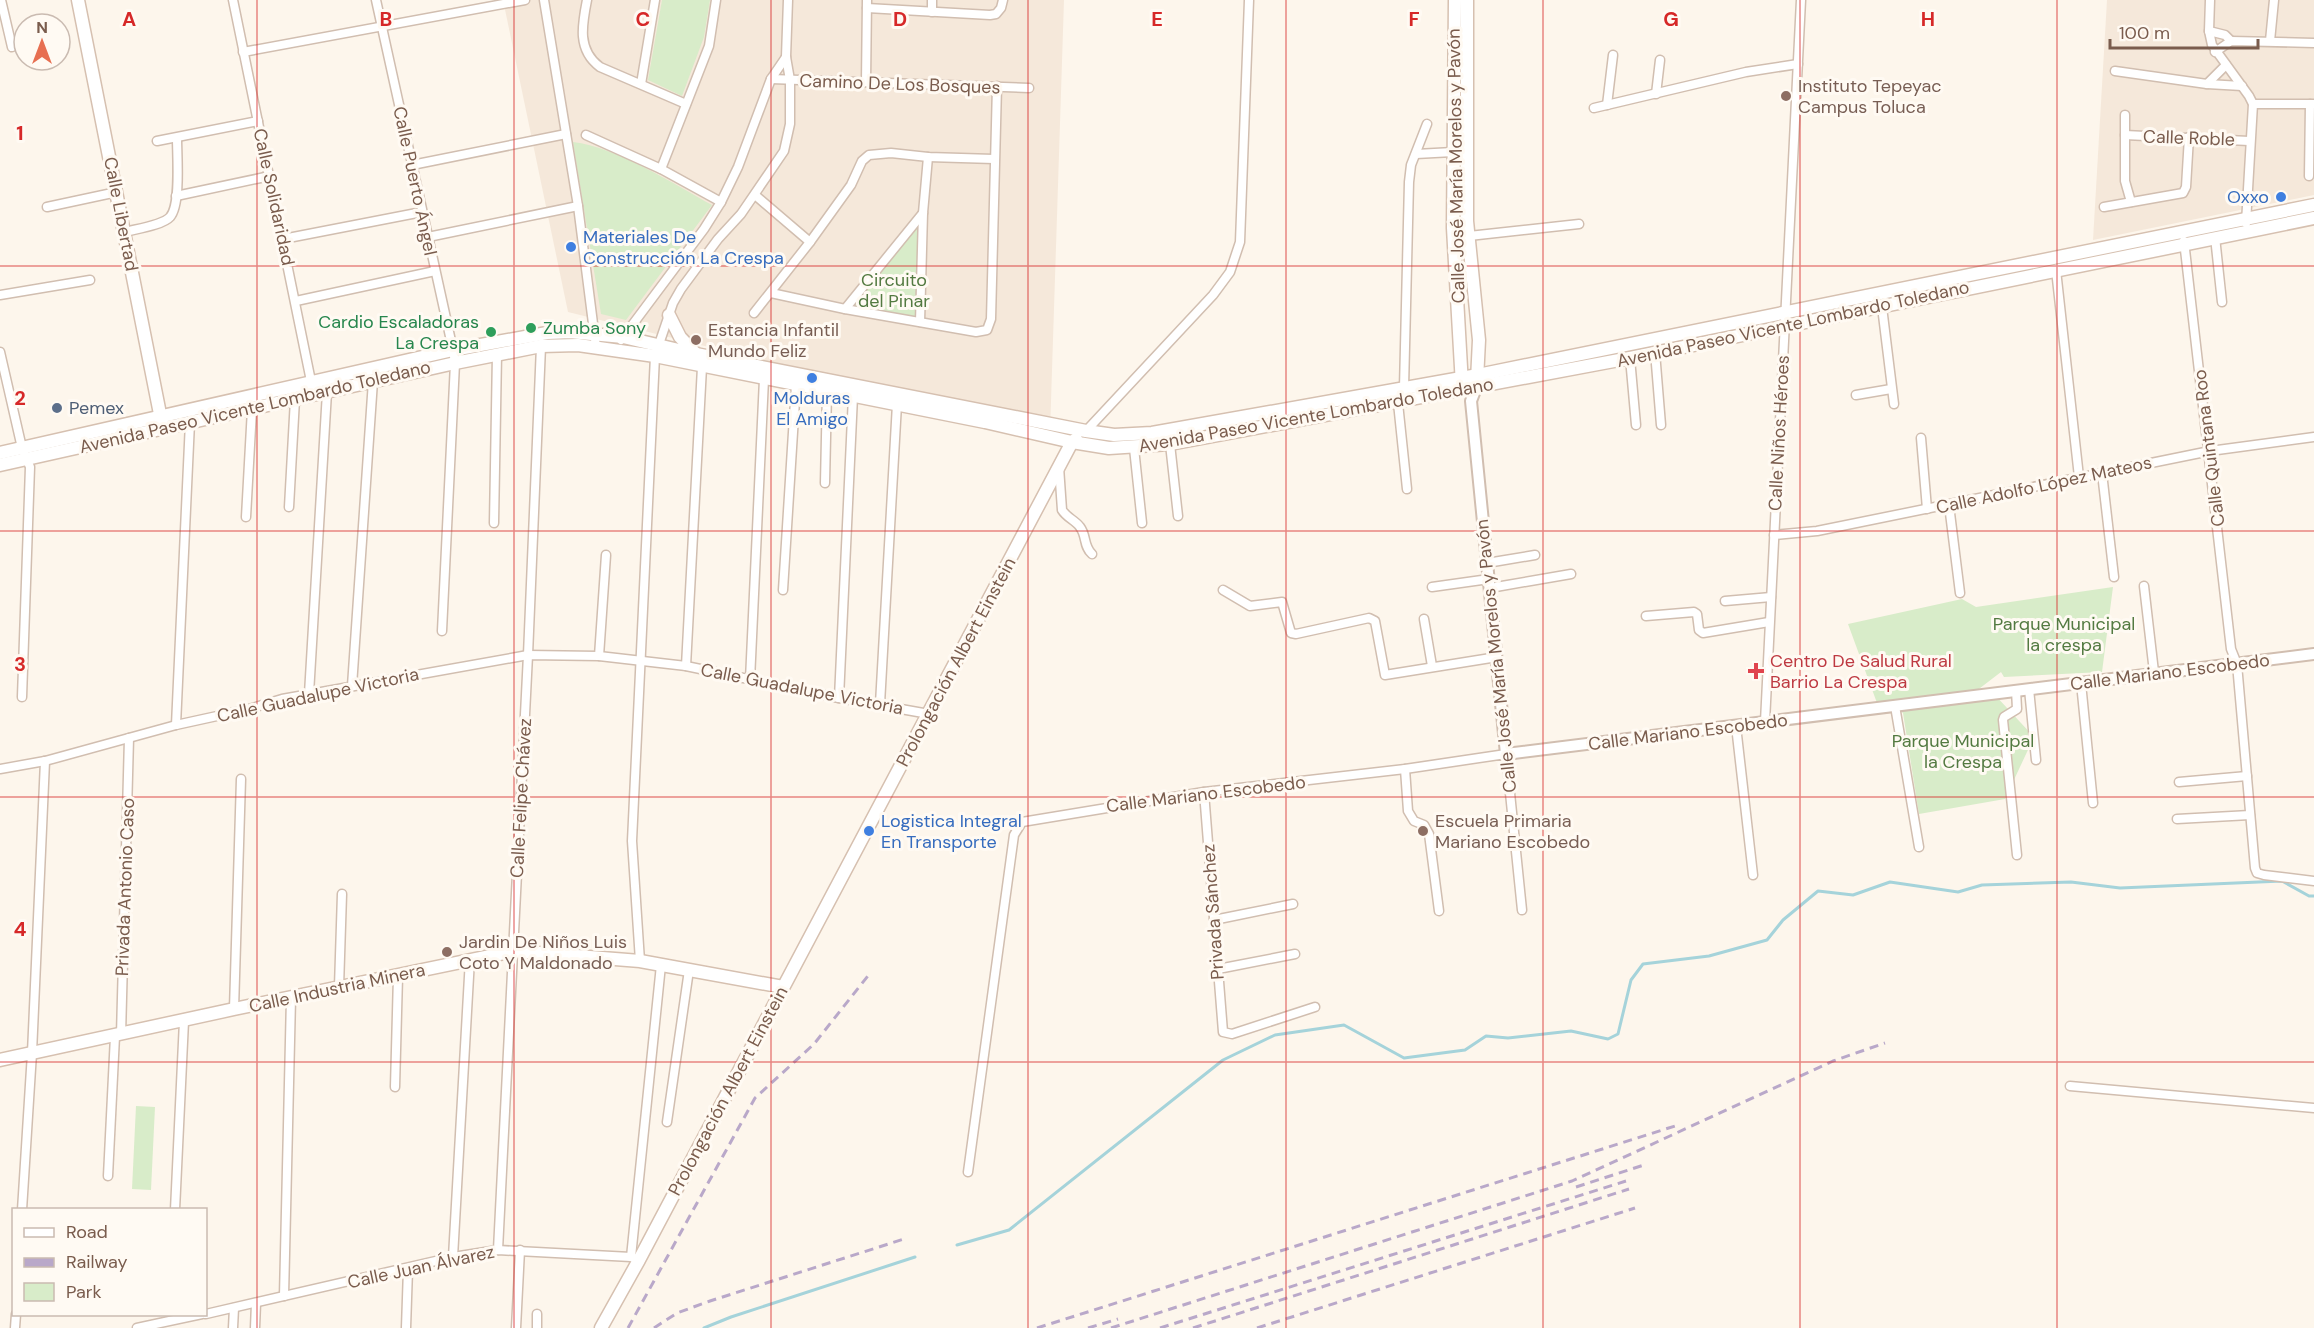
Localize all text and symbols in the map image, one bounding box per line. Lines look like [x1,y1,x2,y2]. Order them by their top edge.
text: A [122,6,136,32]
text: B [380,6,392,32]
text: C [636,6,650,32]
text: D [893,6,907,32]
text: E [1151,6,1163,32]
text: F [1408,6,1420,32]
text: G [1663,6,1679,32]
text: H [1921,6,1935,32]
north arrow [12,12,72,72]
scale bar [2110,12,2258,50]
text: N [36,17,48,38]
text: 100 m [2119,21,2170,45]
street label: Calle José María Morelos y Pavón [1442,28,1470,304]
street label: Camino De Los Bosques [799,68,1001,100]
place label: Instituto Tepeyac Campus Toluca [1798,74,1942,119]
marker: Instituto Tepeyac Campus Toluca [1779,89,1793,103]
street label: Calle Puerto Ángel [387,104,443,258]
text: 1 [16,120,24,146]
street label: Calle Roble [2143,124,2235,152]
street label: Calle Solidaridad [248,126,300,268]
street label: Calle Libertad [98,155,144,273]
place label: Oxxo [2227,185,2269,209]
marker: Oxxo [2274,190,2288,204]
place label: Materiales De Construcción La Crespa [583,225,784,270]
marker: Materiales De Construcción La Crespa [564,240,578,254]
park label: Circuito del Pinar [858,268,930,313]
street label: Avenida Paseo Vicente Lombardo Toledano [1615,275,1971,373]
place label: Cardio Escaladoras La Crespa [318,310,479,355]
place label: Zumba Sony [543,316,646,340]
place label: Estancia Infantil Mundo Feliz [708,318,839,363]
marker: Zumba Sony [524,321,538,335]
marker: Cardio Escaladoras La Crespa [484,325,498,339]
marker: Estancia Infantil Mundo Feliz [689,333,703,347]
street label: Calle Niños Héroes [1763,354,1795,512]
street label: Avenida Paseo Vicente Lombardo Toledano [77,355,433,459]
street label: Calle Quintana Roo [2187,368,2231,528]
marker: Molduras El Amigo [805,371,819,385]
street label: Avenida Paseo Vicente Lombardo Toledano [1137,372,1495,458]
text: 2 [14,385,26,411]
place label: Molduras El Amigo [774,386,850,431]
place label: Pemex [69,396,124,420]
marker: Pemex [50,401,64,415]
street label: Calle Adolfo López Mateos [1934,450,2154,520]
street label: Calle José María Morelos y Pavón [1470,518,1522,794]
street label: Prolongación Albert Einstein [891,553,1021,771]
park label: Parque Municipal la crespa [1993,612,2135,657]
street label: Calle Mariano Escobedo [2069,648,2271,696]
place label: Centro De Salud Rural Barrio La Crespa [1770,649,1952,694]
text: 3 [14,651,26,677]
street label: Calle Guadalupe Victoria [699,658,905,720]
street label: Calle Guadalupe Victoria [215,662,421,728]
marker: Centro De Salud Rural Barrio La Crespa [1747,662,1765,680]
street label: Calle Mariano Escobedo [1587,708,1789,756]
street label: Calle Felipe Chávez [505,717,537,879]
park label: Parque Municipal la Crespa [1892,729,2034,774]
street label: Calle Mariano Escobedo [1105,770,1307,818]
street label: Privada Antonio Caso [110,797,140,977]
place label: Logistica Integral En Transporte [881,809,1022,854]
place label: Escuela Primaria Mariano Escobedo [1435,809,1590,854]
marker: Logistica Integral En Transporte [862,824,876,838]
marker: Escuela Primaria Mariano Escobedo [1416,824,1430,838]
street label: Privada Sánchez [1196,843,1230,981]
text: 4 [14,916,27,942]
place label: Jardin De Niños Luis Coto Y Maldonado [459,930,627,975]
marker: Jardin De Niños Luis Coto Y Maldonado [440,945,454,959]
street label: Calle Industria Minera [247,958,427,1018]
street label: Prolongación Albert Einstein [663,982,793,1200]
legend [12,1208,207,1316]
text: Road [66,1220,108,1244]
street label: Calle Juan Álvarez [345,1240,497,1294]
text: Railway [66,1250,128,1274]
text: Park [66,1280,102,1304]

